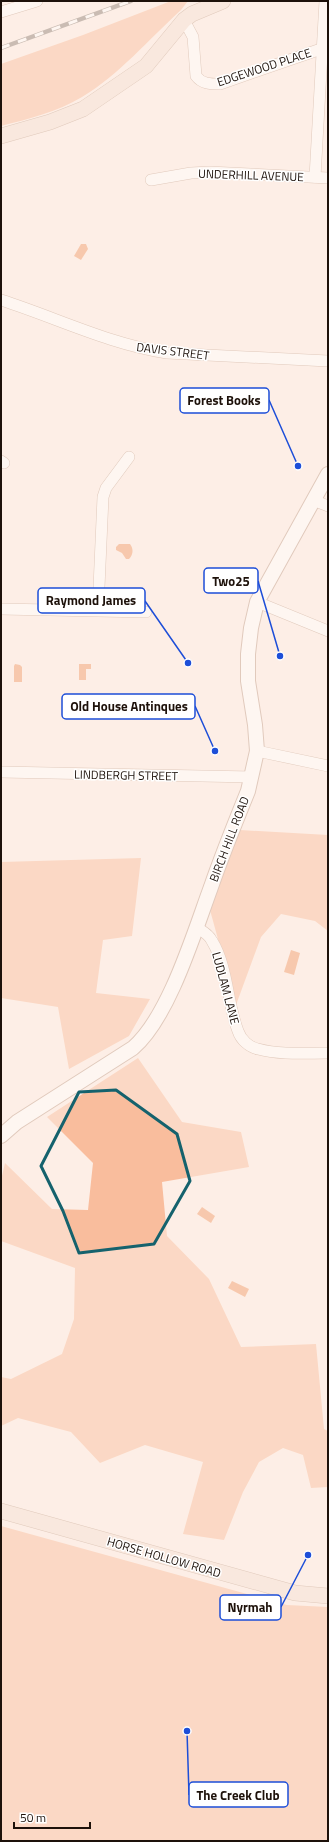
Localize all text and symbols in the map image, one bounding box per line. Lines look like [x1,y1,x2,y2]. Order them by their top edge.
street label: EDGEWOOD PLACE [214,43,314,91]
street label: UNDERHILL AVENUE [198,164,305,186]
street label: DAVIS STREET [135,337,211,365]
callout: Forest Books [180,388,269,413]
text: Forest Books [187,390,261,410]
callout: Two25 [204,568,258,593]
text: Two25 [212,571,250,591]
callout: Raymond James [38,588,145,613]
text: Raymond James [46,590,136,610]
callout: Old House Antinques [62,694,195,719]
text: Old House Antinques [70,696,188,716]
street label: LINDBERGH STREET [74,765,179,785]
street label: BIRCH HILL ROAD [204,793,254,885]
street label: LUDLAM LANE [207,950,245,1027]
street label: HORSE HOLLOW ROAD [105,1532,223,1582]
callout: Nyrmah [220,1595,281,1620]
text: Nyrmah [227,1597,273,1617]
callout: The Creek Club [189,1782,288,1807]
text: The Creek Club [196,1785,280,1805]
scale bar [14,1804,90,1830]
text: 50 m [20,1808,46,1827]

